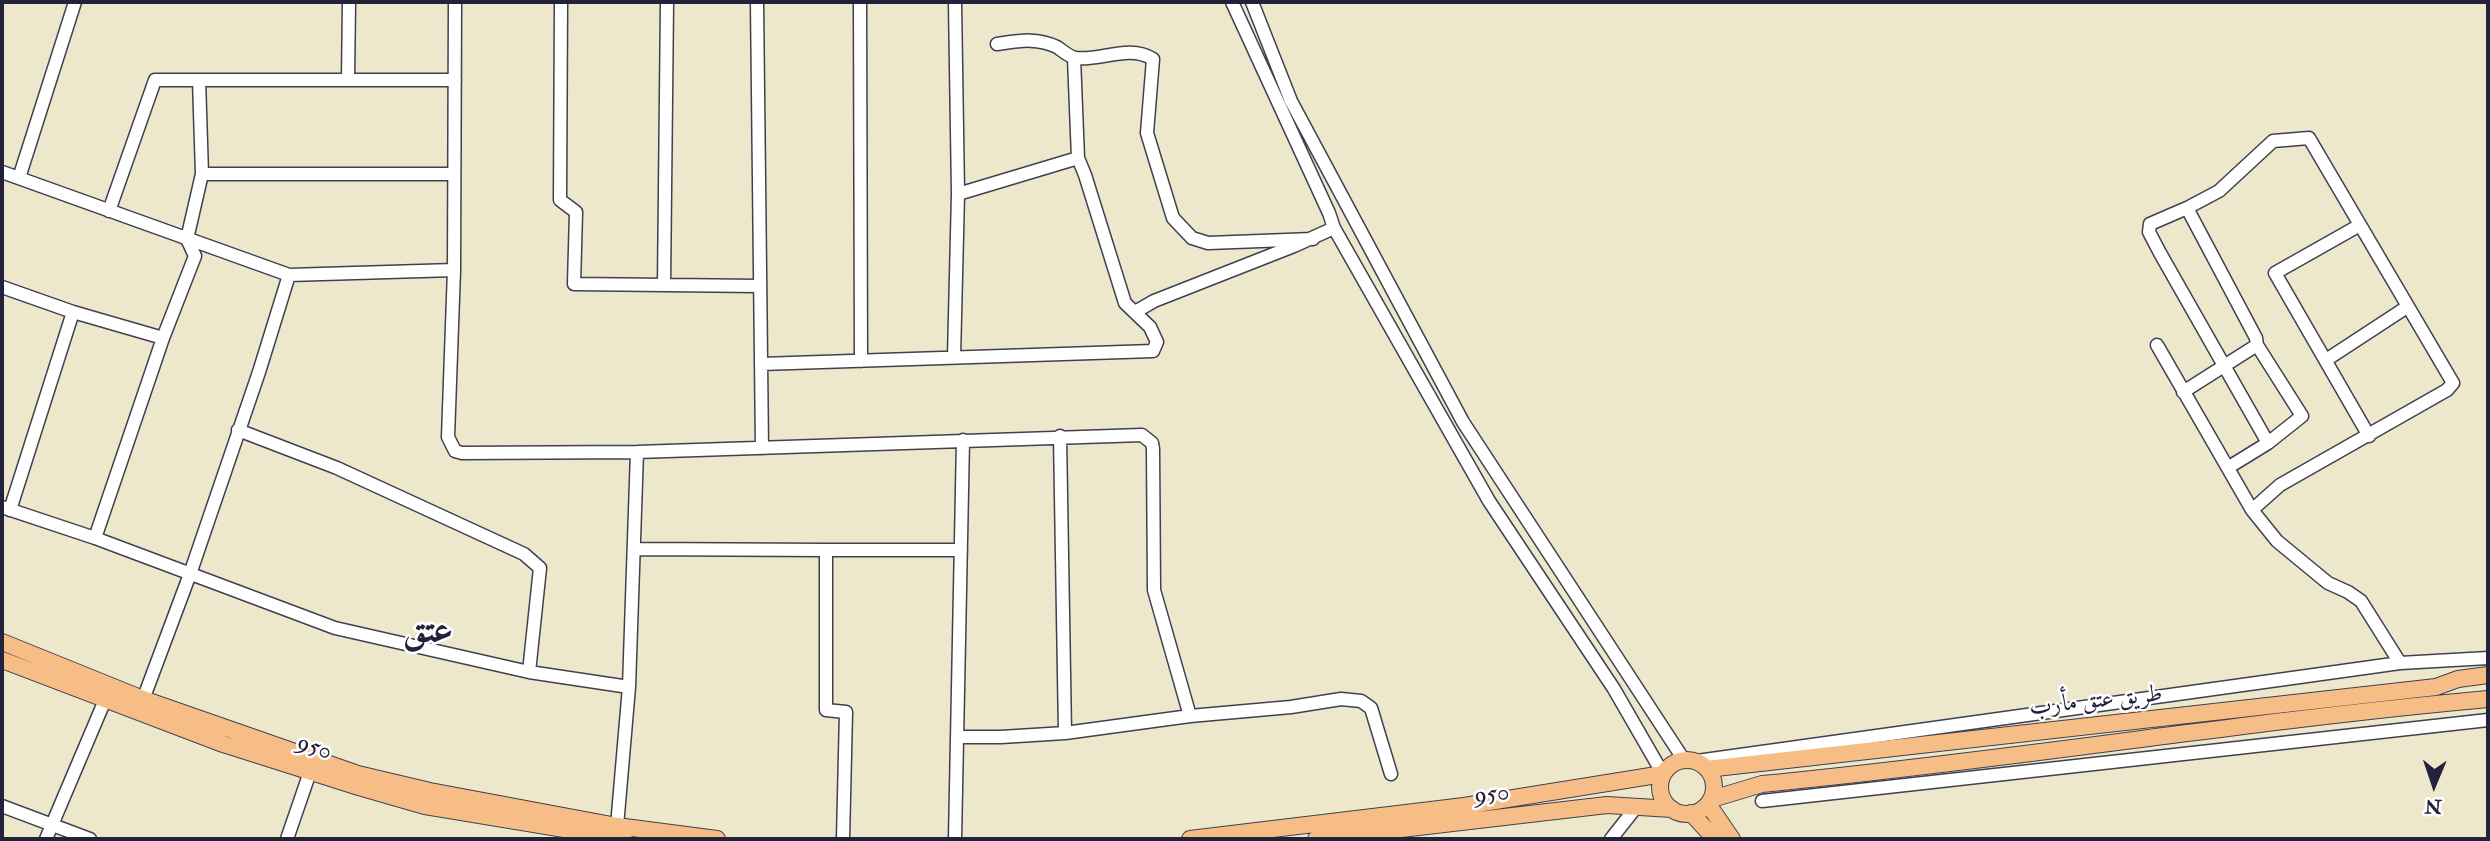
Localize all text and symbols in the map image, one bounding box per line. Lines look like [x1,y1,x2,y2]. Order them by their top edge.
district label: عتق [403,610,453,656]
street label: طريق عتق مأرب [2028,681,2164,723]
street label: 950 [293,730,335,768]
north arrow [2399,750,2469,820]
street label: 950 [1473,780,1511,812]
text: N [2424,794,2442,818]

